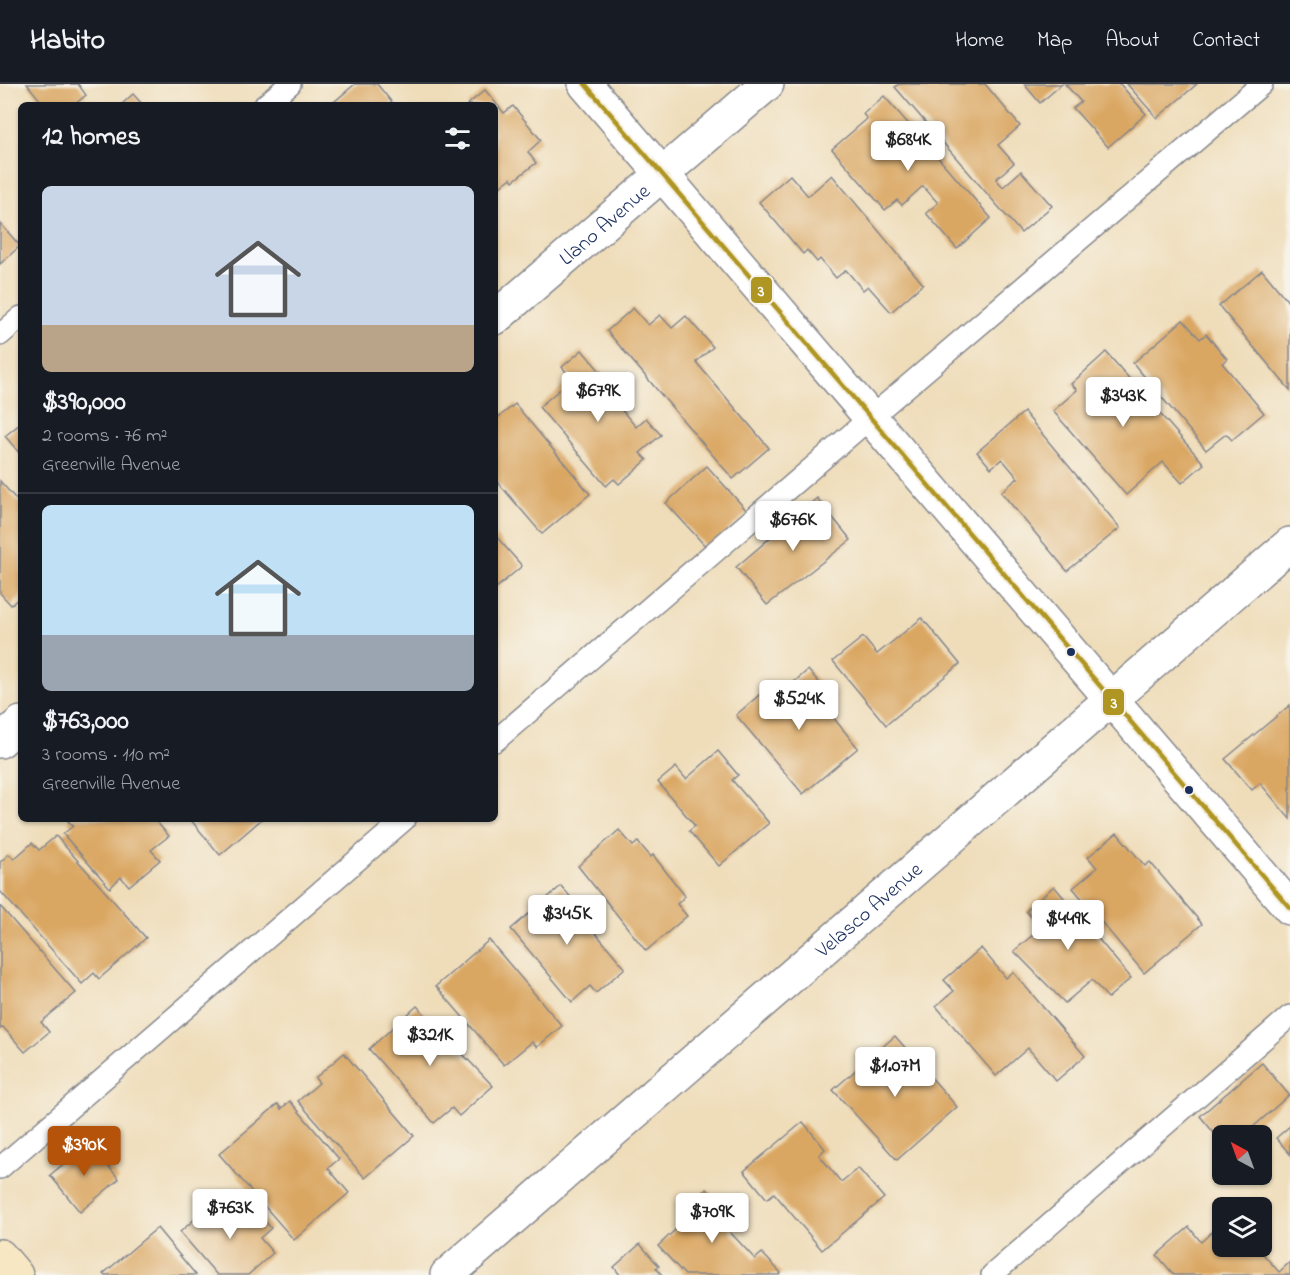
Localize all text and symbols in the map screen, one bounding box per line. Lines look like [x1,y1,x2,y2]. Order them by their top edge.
text: Habito [30,21,105,62]
text: Home [955,26,1004,56]
text: Map [1037,26,1072,56]
text: About [1105,26,1159,56]
text: Contact [1192,26,1260,56]
text: 12 homes [42,119,141,157]
pin: $684K [866,121,950,172]
icon: filters [441,122,474,155]
text: $684K [885,126,931,155]
street label: Llano Avenue [553,177,658,274]
icon: home [204,225,312,333]
line badge: 3 [750,276,773,304]
text: 3 [757,280,765,304]
pin: $679K [556,372,640,423]
text: $679K [576,377,620,406]
pin: $343K [1081,377,1165,428]
text: $343K [1100,382,1146,411]
text: $390,000 [42,384,126,422]
text: 2 rooms · 76 m² [42,422,167,451]
text: Greenville Avenue [42,451,180,480]
pin: $676K [751,501,835,552]
text: $676K [769,506,817,535]
icon: home [204,544,312,652]
unlabelled marker [1065,646,1077,658]
pin: $524K [757,680,841,731]
text: $524K [773,685,825,714]
line badge: 3 [1102,688,1125,716]
text: 3 [1110,692,1118,716]
text: $763,000 [42,703,129,741]
text: 3 rooms · 110 m² [42,741,170,770]
text: Greenville Avenue [42,770,180,799]
unlabelled marker [1183,784,1195,796]
street label: Velasco Avenue [809,856,930,967]
pin: $345K [525,895,609,946]
text: $345K [542,900,592,929]
pin: $449K [1026,900,1110,951]
text: $449K [1046,905,1090,934]
pin: $321K [388,1016,472,1067]
text: $321K [407,1021,453,1050]
pin: $1.07M [846,1047,944,1098]
text: $1.07M [869,1052,921,1081]
north arrow [1212,1125,1272,1185]
map controls [1212,1125,1272,1257]
pin: $390K [42,1126,126,1177]
text: $390K [62,1131,106,1160]
pin: $763K [188,1189,272,1240]
pin: $709K [670,1193,754,1244]
text: $763K [206,1194,254,1223]
button: layers [1212,1197,1272,1257]
text: $709K [690,1198,734,1227]

